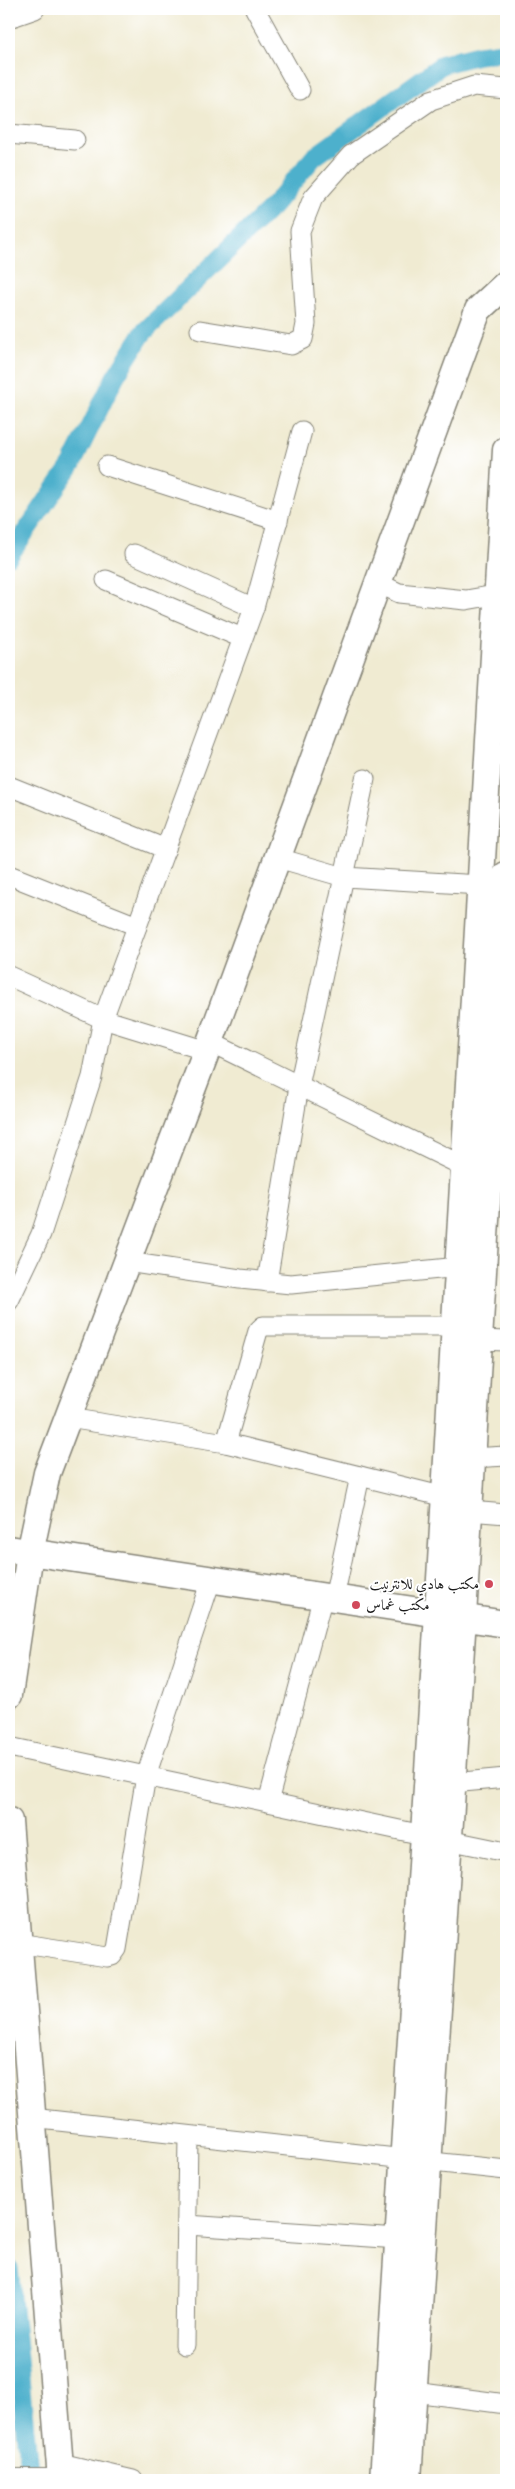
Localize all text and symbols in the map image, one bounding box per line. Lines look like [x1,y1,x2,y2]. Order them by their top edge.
place label: مكتب هادي للانترنيت [370,1575,479,1596]
marker: مكتب هادي للانترنيت [483,1578,495,1590]
place label: مكتب غماس [366,1596,430,1615]
marker: مكتب غماس [350,1599,362,1611]

